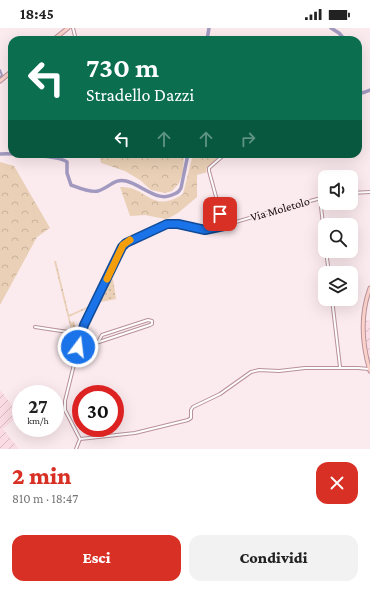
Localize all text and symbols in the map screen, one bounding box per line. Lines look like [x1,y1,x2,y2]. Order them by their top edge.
text: 18:45 [20,6,54,22]
icon: left [20,52,72,104]
text: 730 m [86,52,159,83]
text: Stradello Dazzi [86,85,194,105]
icon: left [111,128,133,150]
icon: ahead [153,128,175,150]
icon: ahead [195,128,217,150]
icon: right [237,128,259,150]
map controls [318,170,358,306]
button: sound [318,170,358,210]
street label: Via Moletolo [249,194,311,224]
pin [203,197,237,231]
icon: arrive [209,203,231,225]
button: search [318,218,358,258]
button: layers [318,266,358,306]
position arrow [57,326,99,368]
speed limit sign: 30 [72,385,124,437]
text: 27 [28,395,48,417]
text: km/h [27,415,49,426]
text: 2 min [12,462,71,489]
button: close [316,462,358,504]
text: 810 m · 18:47 [12,491,78,506]
button: Esci [12,535,181,581]
button: Condividi [189,535,358,581]

